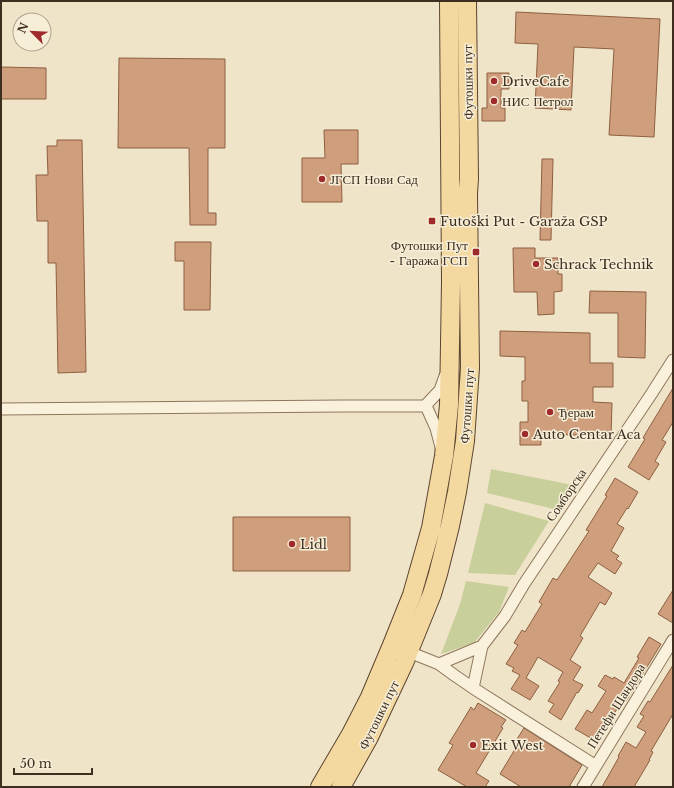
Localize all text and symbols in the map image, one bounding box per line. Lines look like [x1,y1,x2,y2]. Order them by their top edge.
north arrow [12,12,52,52]
text: N [14,20,32,36]
street label: Футошки пут [459,44,477,120]
place label: DriveCafe [502,73,569,90]
marker: DriveCafe [489,76,499,86]
place label: НИС Петрол [502,93,574,110]
marker: НИС Петрол [489,96,499,106]
place label: ЈГСП Нови Сад [330,171,418,188]
marker: ЈГСП Нови Сад [317,174,327,184]
place label: Futoški Put - Garaža GSP [440,213,608,230]
marker: Futoški Put - Garaža GSP [427,216,437,226]
place label: Футошки Пут - Гаража ГСП [389,237,468,269]
marker: Футошки Пут - Гаража ГСП [471,247,481,257]
place label: Schrack Technik [544,256,654,273]
marker: Schrack Technik [531,259,541,269]
street label: Футошки пут [456,368,478,444]
place label: Ђерам [558,404,594,421]
marker: Ђерам [545,407,555,417]
place label: Auto Centar Aca [532,426,642,443]
marker: Auto Centar Aca [520,429,530,439]
street label: Сомборска [542,465,590,525]
place label: Lidl [300,536,327,553]
marker: Lidl [287,539,297,549]
street label: Петефи Шандора [583,660,649,752]
street label: Футошки пут [355,677,403,752]
place label: Exit West [481,737,544,754]
marker: Exit West [468,740,478,750]
scale bar [14,750,92,776]
text: 50 m [20,756,52,771]

